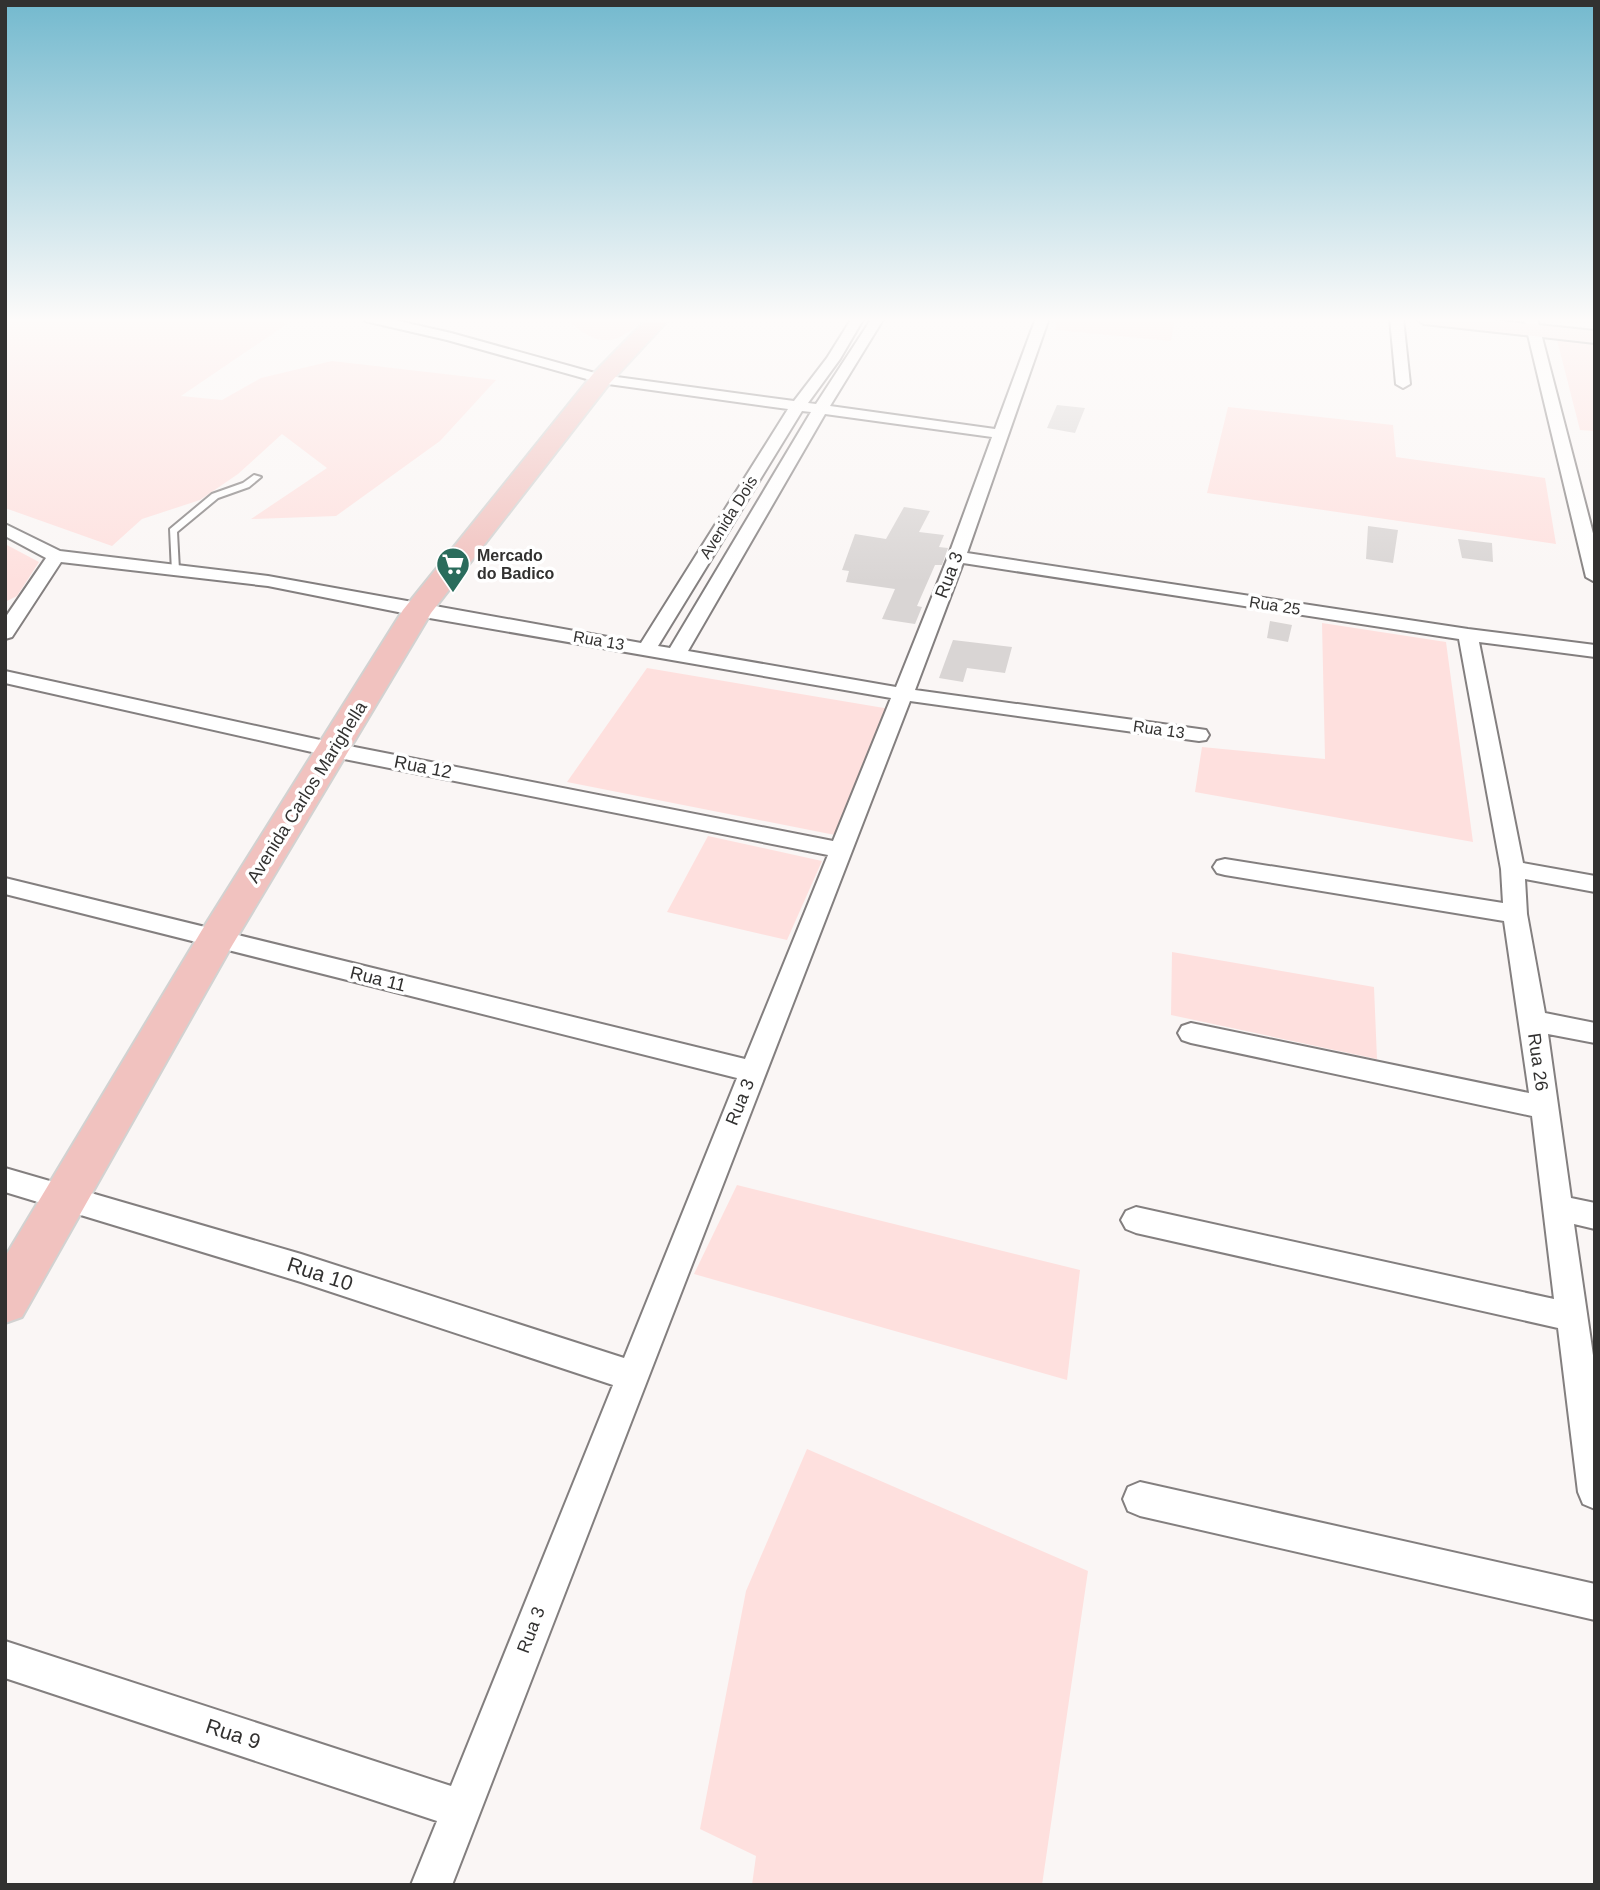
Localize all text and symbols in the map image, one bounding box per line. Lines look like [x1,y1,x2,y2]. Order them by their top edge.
street label: Avenida Dois [696,473,761,562]
supermarket icon: Mercado do Badico [434,545,472,594]
place label: Mercado do Badico [477,547,555,582]
street label: Rua 3 [931,549,967,601]
street label: Rua 25 [1248,593,1302,618]
street label: Rua 13 [572,628,626,653]
street label: Avenida Carlos Marighella [243,697,372,886]
street label: Rua 13 [1132,717,1186,742]
street label: Rua 12 [393,752,453,782]
street label: Rua 11 [348,962,408,996]
street label: Rua 26 [1524,1032,1552,1092]
street label: Rua 3 [722,1076,758,1128]
street label: Rua 10 [284,1252,356,1295]
street label: Rua 3 [513,1604,549,1656]
street label: Rua 9 [203,1714,263,1753]

